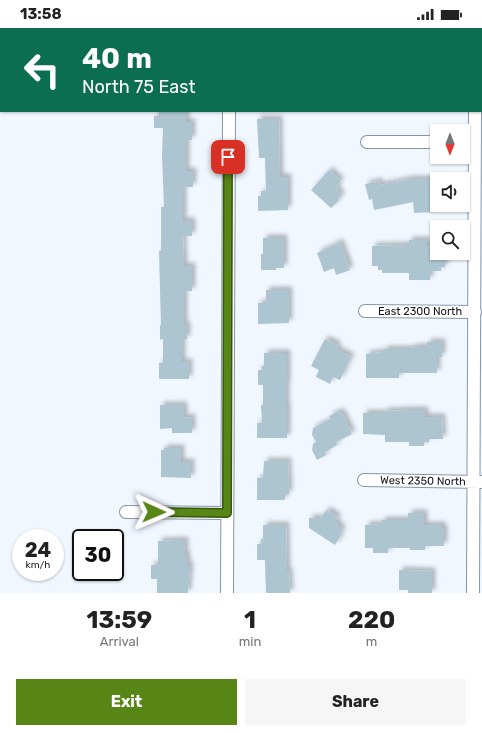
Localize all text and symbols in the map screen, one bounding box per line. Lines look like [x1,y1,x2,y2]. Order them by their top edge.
text: 13:58 [20,5,62,23]
text: 40 m [82,42,152,75]
icon: left [16,44,68,96]
text: North 75 East [82,76,195,98]
north arrow [430,124,470,164]
map controls [430,124,470,260]
pin [211,140,245,174]
icon: arrive [217,146,239,168]
button: sound [430,172,470,212]
button: search [430,220,470,260]
street label: East 2300 North [378,305,462,318]
street label: West 2350 North [380,474,466,488]
position arrow [133,491,175,533]
speed limit sign: 30 [72,529,124,581]
text: 24 [25,538,51,562]
text: km/h [26,559,50,571]
text: 13:59 [87,606,152,634]
text: 1 [244,606,256,634]
text: 220 [348,606,395,634]
text: Arrival [100,634,139,649]
text: min [239,634,261,649]
text: m [366,634,377,649]
button: Exit [16,679,237,725]
button: Share [245,679,466,725]

